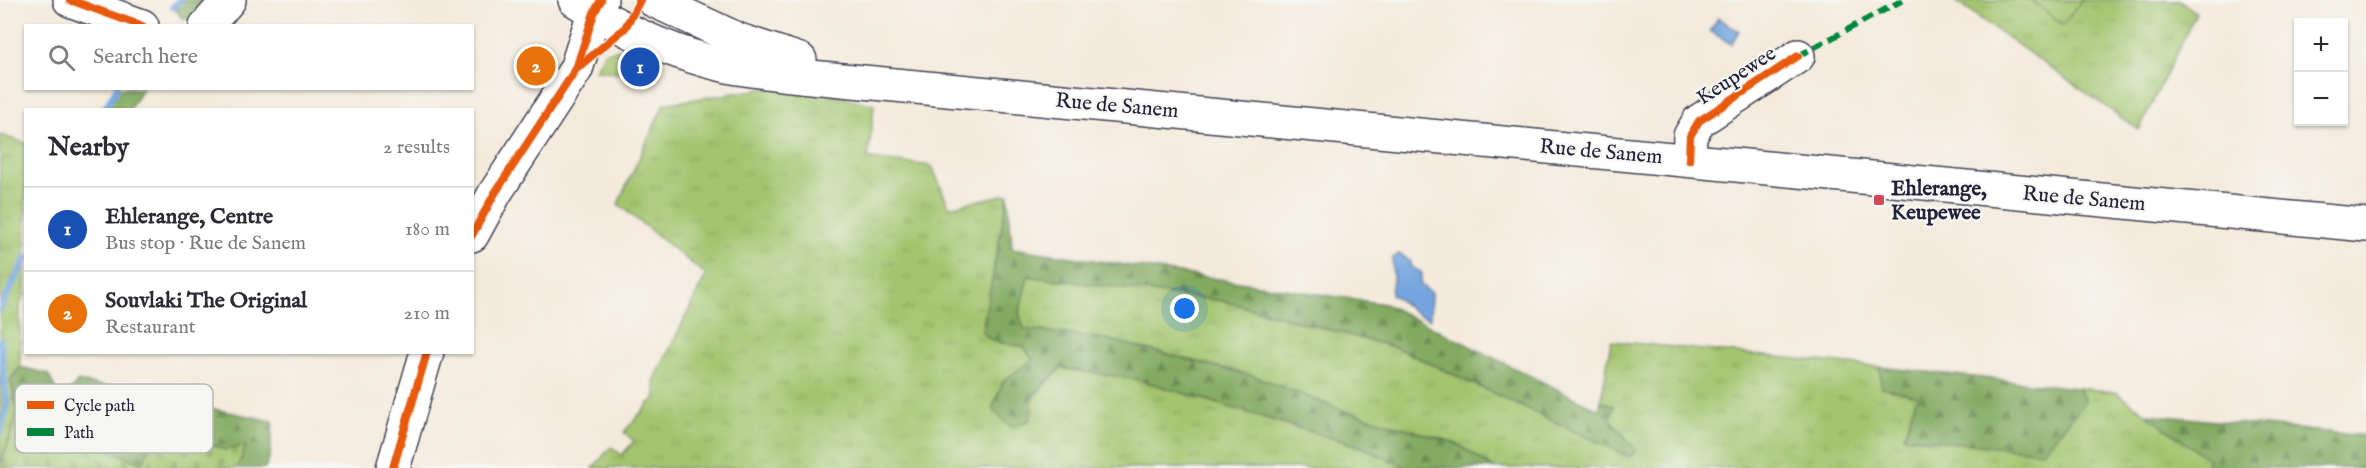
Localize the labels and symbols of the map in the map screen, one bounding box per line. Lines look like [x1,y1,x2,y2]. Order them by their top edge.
street label: Keupewee [1692,40,1782,112]
pin: 2 [516,44,556,88]
pin: 1 [620,44,660,90]
street label: Rue de Sanem [1054,88,1179,125]
street label: Rue de Sanem [1538,134,1663,171]
place label: Ehlerange, Keupewee [1891,176,1987,227]
street label: Rue de Sanem [2021,181,2146,218]
marker: Ehlerange, Keupewee [1872,193,1886,207]
your location [1170,294,1199,323]
legend [15,384,213,453]
text: Cycle path [64,397,135,417]
text: Path [64,424,95,444]

